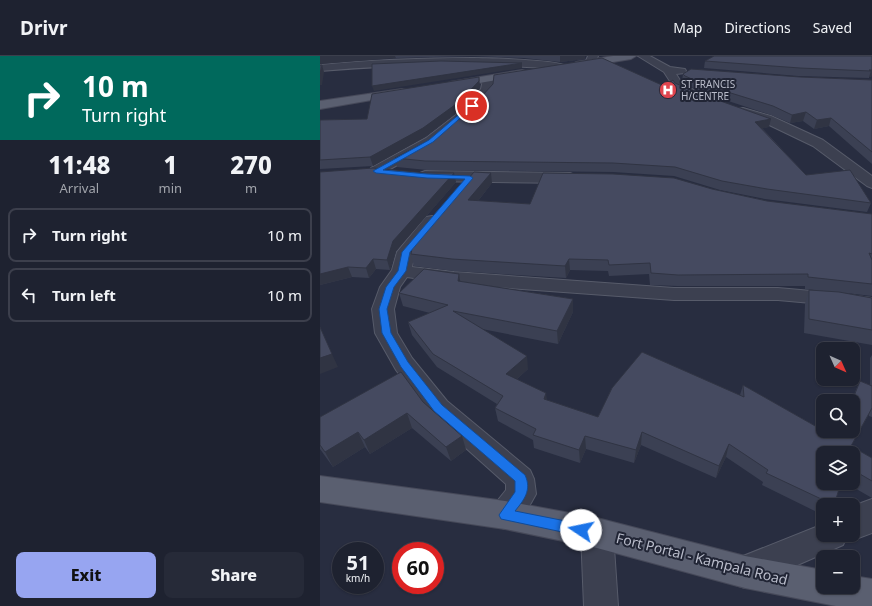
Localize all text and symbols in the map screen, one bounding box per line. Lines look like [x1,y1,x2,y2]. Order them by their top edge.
text: Drivr [20,15,67,41]
text: Map [673,18,702,37]
text: Directions [724,18,791,37]
text: Saved [813,18,852,37]
text: 10 m [82,67,149,105]
icon: right [16,72,68,124]
place label: ST FRANCIS H/CENTRE [681,77,736,103]
hospital icon: ST FRANCIS H/CENTRE [658,80,678,100]
pin [455,89,489,123]
icon: arrive [461,95,483,117]
text: Turn right [82,103,166,127]
text: 11:48 [48,148,110,181]
text: 1 [163,148,177,181]
text: 270 [230,148,272,181]
text: Arrival [59,179,99,197]
text: min [159,179,182,197]
text: m [245,179,257,197]
icon: right [18,224,40,246]
text: Turn right [52,225,127,245]
text: 10 m [267,225,302,245]
icon: left [18,284,40,306]
text: Turn left [52,285,116,305]
text: 10 m [267,285,302,305]
north arrow [816,342,860,386]
map controls [816,342,860,594]
button: search [816,394,860,438]
button: layers [816,446,860,490]
button: + [816,498,860,542]
position arrow [560,509,602,551]
street label: Fort Portal - Kampala Road [614,528,790,589]
speed limit sign: 60 [392,542,444,594]
text: 51 [347,549,369,576]
button: − [816,550,860,594]
button: Exit [16,552,156,598]
button: Share [164,552,304,598]
text: km/h [346,571,370,585]

